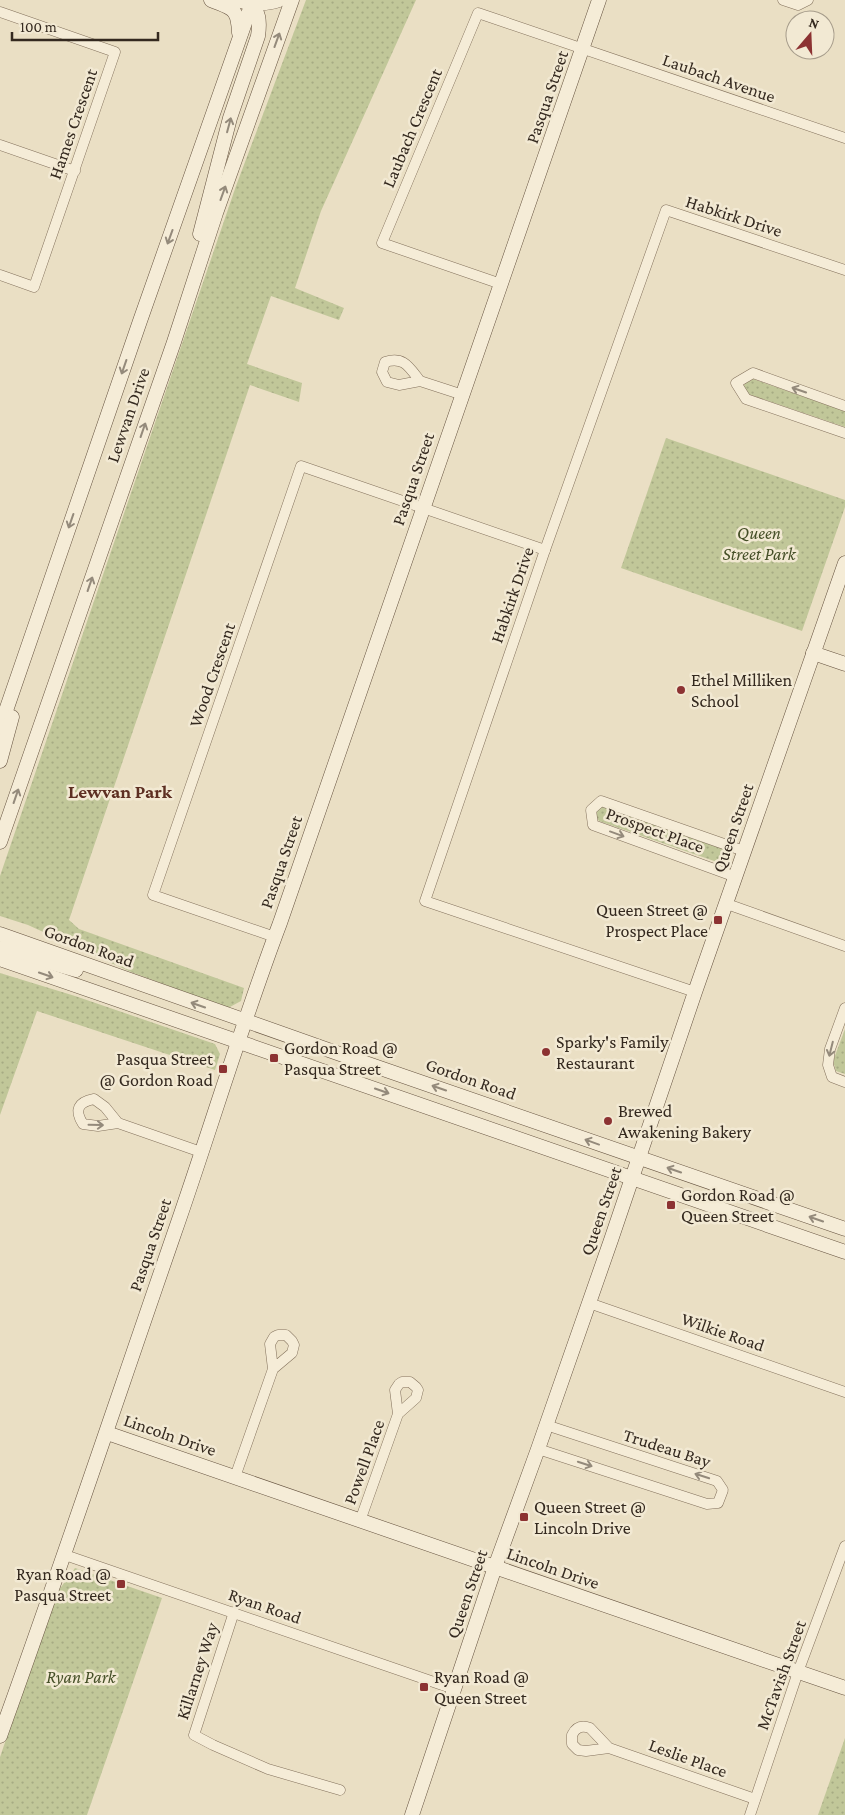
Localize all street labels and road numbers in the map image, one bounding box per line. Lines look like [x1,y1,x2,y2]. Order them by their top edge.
street label: Pasqua Street [522,47,573,146]
street label: Laubach Avenue [660,49,778,107]
street label: Hames Crescent [45,65,102,182]
street label: Laubach Crescent [378,65,446,191]
street label: Habkirk Drive [683,191,785,241]
street label: Lewvan Drive [102,365,154,465]
street label: Pasqua Street [388,429,439,528]
street label: Habkirk Drive [486,544,538,646]
street label: Wood Crescent [185,619,240,730]
street label: Queen Street [708,780,758,875]
street label: Prospect Place [603,803,707,857]
street label: Pasqua Street [256,812,307,911]
street label: Gordon Road [41,920,137,972]
street label: Gordon Road [423,1054,519,1104]
street label: Queen Street [576,1163,626,1258]
street label: Pasqua Street [125,1195,176,1294]
street label: Wilkie Road [679,1308,768,1356]
street label: Lincoln Drive [121,1410,219,1460]
street label: Powell Place [339,1417,389,1507]
street label: Trudeau Bay [621,1424,714,1472]
street label: Lincoln Drive [504,1543,602,1593]
street label: Queen Street [442,1546,492,1641]
street label: Ryan Road [226,1584,305,1628]
street label: McTavish Street [752,1616,810,1733]
street label: Killarney Way [172,1619,222,1722]
street label: Leslie Place [646,1735,730,1781]

